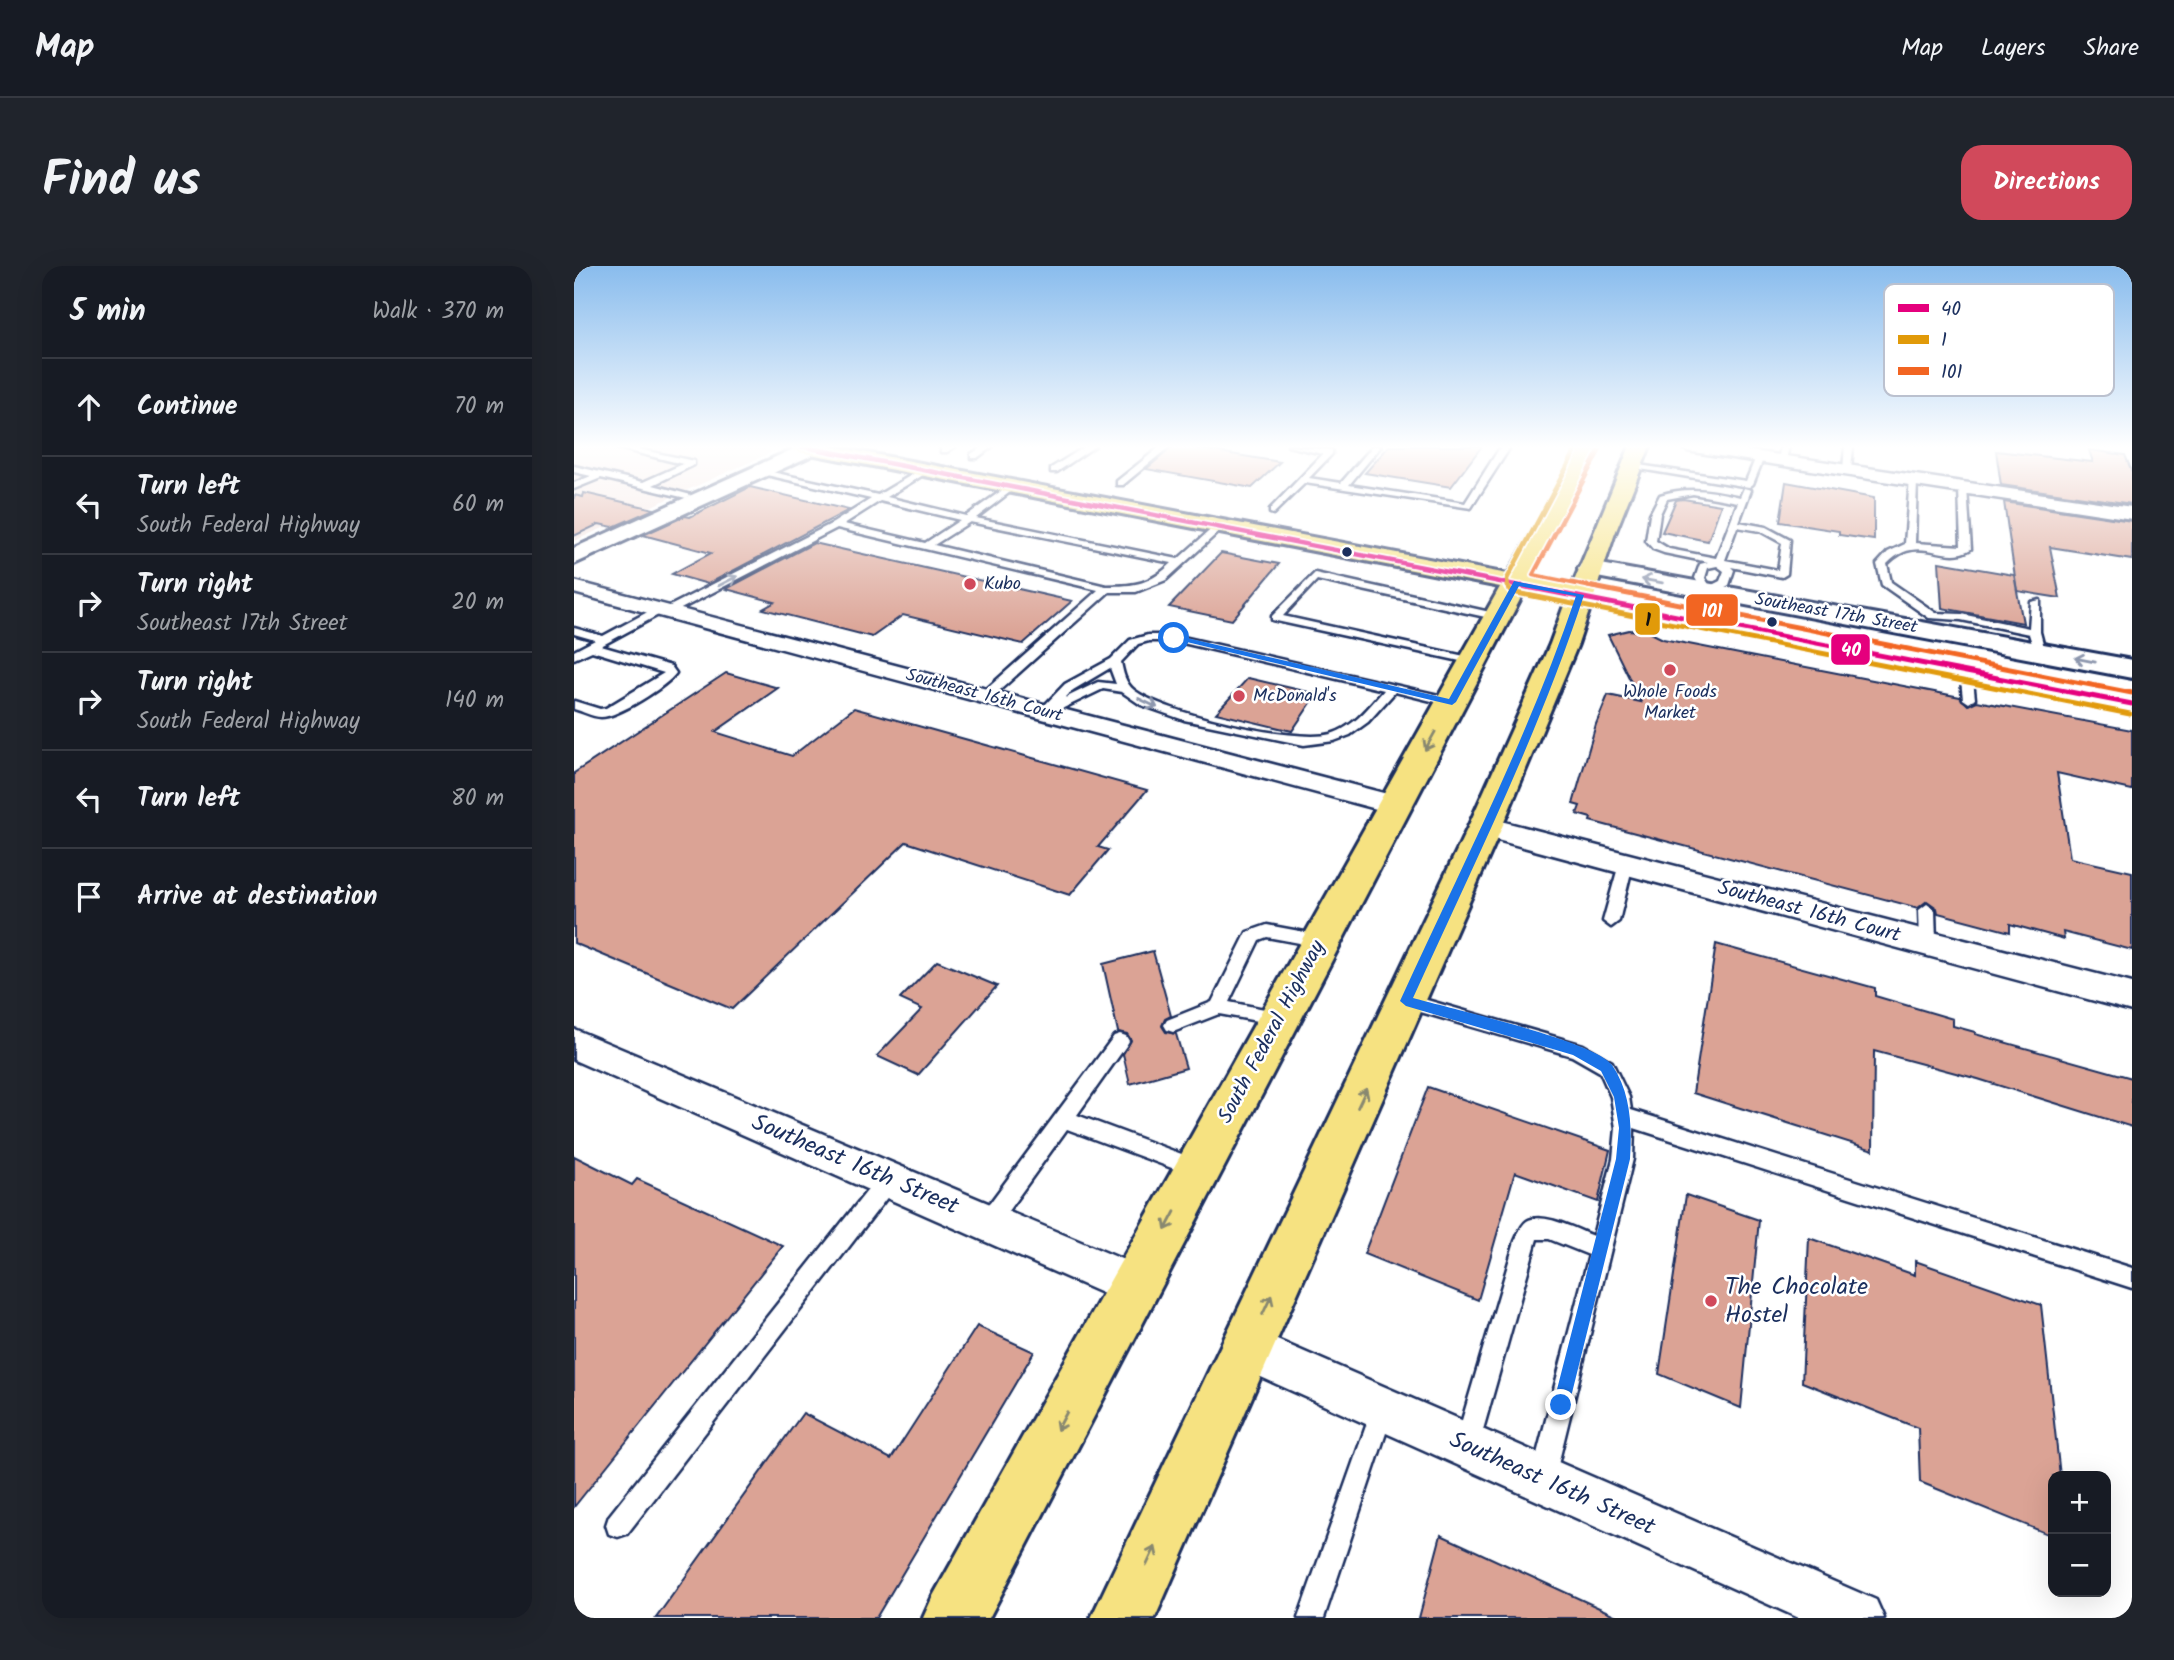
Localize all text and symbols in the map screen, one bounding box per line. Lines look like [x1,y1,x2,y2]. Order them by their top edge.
text: Map [35,22,95,75]
text: Map [1901,29,1943,68]
text: Layers [1981,29,2045,68]
text: Share [2083,29,2139,68]
text: Find us [42,143,200,221]
button: Directions [1961,145,2132,220]
legend [1884,284,2114,396]
text: 5 min [70,288,146,336]
text: Walk · 370 m [372,294,504,330]
text: 40 [1941,295,1961,325]
text: 1 [1941,326,1947,356]
text: 101 [1941,358,1962,388]
text: Continue [137,386,238,428]
icon: ahead [70,388,108,426]
text: 70 m [454,389,504,425]
text: Turn left [137,466,240,508]
icon: left [70,486,108,524]
text: 60 m [452,487,504,523]
text: South Federal Highway [137,508,360,544]
unlabelled marker [1340,545,1354,559]
text: Turn right [137,564,253,606]
place label: Kubo [984,570,1021,599]
one-way arrow [717,573,738,587]
one-way arrow [1641,573,1664,587]
marker: Kubo [962,576,978,592]
icon: right [70,584,108,622]
text: 20 m [452,585,504,621]
street label: Southeast 17th Street [1752,585,1921,643]
line badge: 101 [1685,593,1739,627]
text: 101 [1701,597,1723,627]
line badge: 1 [1634,602,1661,636]
text: Southeast 17th Street [137,606,348,642]
text: 1 [1645,606,1651,636]
unlabelled marker [1765,615,1779,629]
route start [1158,622,1189,653]
line badge: 40 [1830,633,1871,666]
text: 40 [1841,636,1861,666]
one-way arrow [2074,652,2097,666]
street label: Southeast 16th Court [902,661,1067,731]
text: Turn right [137,662,253,704]
marker: Whole Foods Market [1662,662,1678,678]
place label: Whole Foods Market [1623,678,1717,728]
icon: right [70,682,108,720]
place label: McDonald's [1253,682,1337,711]
text: 140 m [445,683,504,719]
marker: McDonald's [1231,688,1247,704]
one-way arrow [1137,697,1158,711]
text: South Federal Highway [137,704,360,740]
one-way arrow [1423,730,1436,751]
text: Turn left [137,778,240,820]
icon: left [70,780,108,818]
text: 80 m [451,781,504,817]
street label: Southeast 16th Court [1714,872,1905,953]
text: Arrive at destination [137,876,377,918]
icon: arrive [70,878,108,916]
street label: South Federal Highway [1210,934,1334,1130]
one-way arrow [1356,1088,1369,1109]
street label: Southeast 16th Street [745,1104,965,1227]
one-way arrow [1163,1210,1176,1231]
place label: The Chocolate Hostel [1725,1268,1868,1335]
marker: The Chocolate Hostel [1703,1293,1719,1309]
one-way arrow [1261,1295,1274,1316]
route end [1545,1389,1576,1420]
one-way arrow [1055,1410,1068,1431]
street label: Southeast 16th Street [1443,1421,1662,1547]
map controls [2048,1471,2111,1597]
button: + [2048,1471,2111,1534]
button: − [2048,1534,2111,1597]
one-way arrow [1145,1546,1159,1567]

